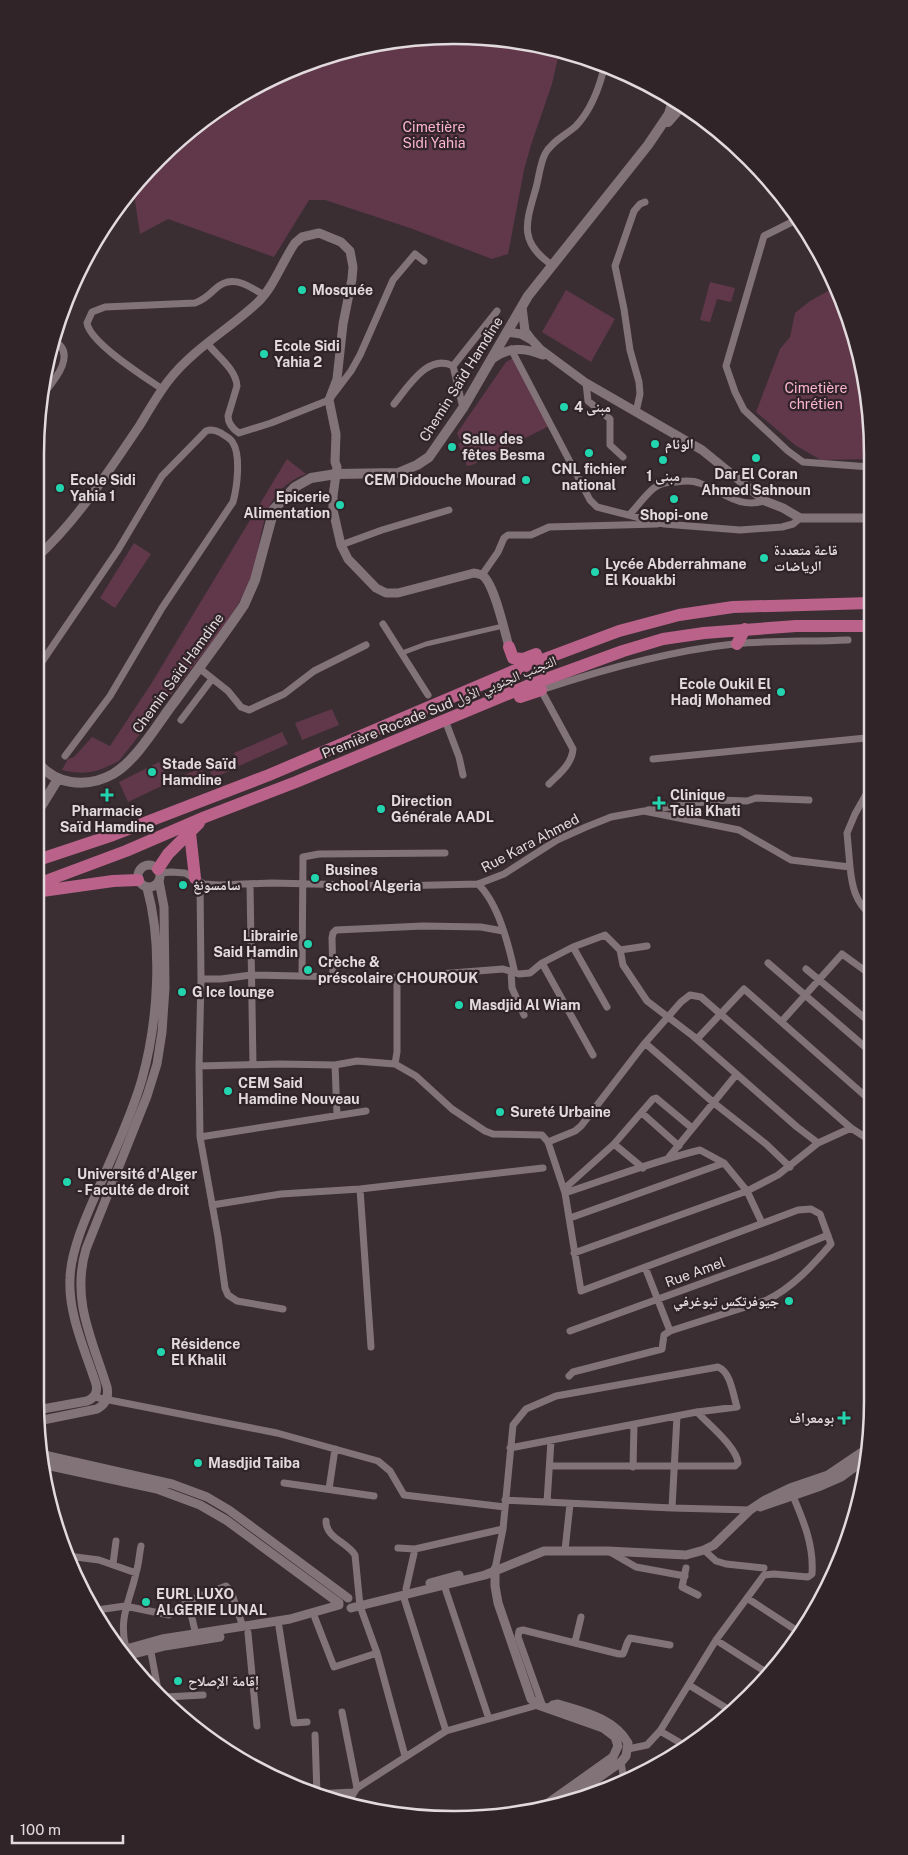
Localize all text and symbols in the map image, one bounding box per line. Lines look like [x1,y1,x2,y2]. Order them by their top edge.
park label: Cimetière Sidi Yahia [402,119,466,151]
place label: Mosquée [312,282,373,298]
marker: Mosquée [296,284,308,296]
street label: Chemin Saïd Hamdine [416,313,506,444]
place label: Ecole Sidi Yahia 2 [274,338,340,370]
marker: Ecole Sidi Yahia 2 [258,348,270,360]
park label: Cimetière chrétien [784,380,848,412]
place label: مبنى 4 [574,399,611,416]
marker: مبنى 4 [558,401,570,413]
place label: Salle des fêtes Besma [462,431,545,463]
place label: الوئام [665,436,694,454]
marker: الوئام [649,438,661,450]
marker: Salle des fêtes Besma [446,441,458,453]
marker: CNL fichier national [583,447,595,459]
marker: Dar El Coran Ahmed Sahnoun [750,452,762,464]
marker: مبنى 1 [657,454,669,466]
place label: CNL fichier national [551,461,627,493]
place label: Dar El Coran Ahmed Sahnoun [701,466,811,498]
place label: مبنى 1 [646,468,680,485]
place label: Ecole Sidi Yahia 1 [70,472,136,504]
place label: CEM Didouche Mourad [364,472,516,488]
marker: CEM Didouche Mourad [520,474,532,486]
marker: Ecole Sidi Yahia 1 [54,482,66,494]
place label: Epicerie Alimentation [243,489,330,521]
marker: Shopi-one [668,493,680,505]
marker: Epicerie Alimentation [334,499,346,511]
place label: Shopi-one [640,507,708,523]
place label: قاعة متعددة الرياضات [774,542,838,574]
marker: قاعة متعددة الرياضات [758,552,770,564]
place label: Lycée Abderrahmane El Kouakbi [605,556,747,588]
marker: Lycée Abderrahmane El Kouakbi [589,566,601,578]
street label: Chemin Saïd Hamdine [129,610,227,736]
street label: Première Rocade Sud التجنب الجنوبي الأول [319,652,560,765]
place label: Ecole Oukil El Hadj Mohamed [671,676,771,708]
marker: Ecole Oukil El Hadj Mohamed [775,686,787,698]
place label: Stade Saïd Hamdine [162,756,236,788]
marker: Stade Saïd Hamdine [146,766,158,778]
place label: Clinique Telia Khati [670,787,741,819]
marker: Pharmacie Saïd Hamdine [101,789,113,801]
place label: Direction Générale AADL [391,793,494,825]
marker: Clinique Telia Khati [652,796,666,810]
place label: Pharmacie Saïd Hamdine [60,803,154,835]
marker: Direction Générale AADL [375,803,387,815]
street label: Rue Kara Ahmed [478,810,582,876]
place label: Busines school Algeria [325,862,421,894]
marker: Busines school Algeria [309,872,321,884]
place label: سامسونغ [193,877,241,895]
marker: سامسونغ [177,879,189,891]
place label: Librairie Said Hamdin [213,928,298,960]
marker: Librairie Said Hamdin [302,938,314,950]
place label: Crèche & préscolaire CHOUROUK [318,954,478,986]
marker: Crèche & préscolaire CHOUROUK [302,964,314,976]
place label: G Ice lounge [192,984,274,1000]
marker: G Ice lounge [176,986,188,998]
place label: Masdjid Al Wiam [469,997,581,1013]
marker: Masdjid Al Wiam [453,999,465,1011]
place label: CEM Said Hamdine Nouveau [238,1075,360,1107]
marker: CEM Said Hamdine Nouveau [222,1085,234,1097]
place label: Sureté Urbaine [510,1104,611,1120]
marker: Sureté Urbaine [494,1106,506,1118]
place label: Université d'Alger - Faculté de droit [77,1166,198,1198]
marker: Université d'Alger - Faculté de droit [61,1176,73,1188]
street label: Rue Amel [663,1254,727,1290]
place label: جيوفرتكس تبوغرفي [673,1293,779,1312]
marker: جيوفرتكس تبوغرفي [783,1295,795,1307]
place label: Résidence El Khalil [171,1336,240,1368]
marker: Résidence El Khalil [155,1346,167,1358]
place label: بومعراف [789,1410,834,1427]
marker: بومعراف [838,1412,850,1424]
place label: Masdjid Taiba [208,1455,300,1471]
marker: Masdjid Taiba [192,1457,204,1469]
place label: EURL LUXO ALGERIE LUNAL [156,1586,267,1618]
marker: EURL LUXO ALGERIE LUNAL [140,1596,152,1608]
place label: إقامة الإصلاح [188,1673,259,1690]
marker: إقامة الإصلاح [172,1675,184,1687]
scale bar [12,1812,124,1844]
text: 100 m [20,1821,61,1838]

